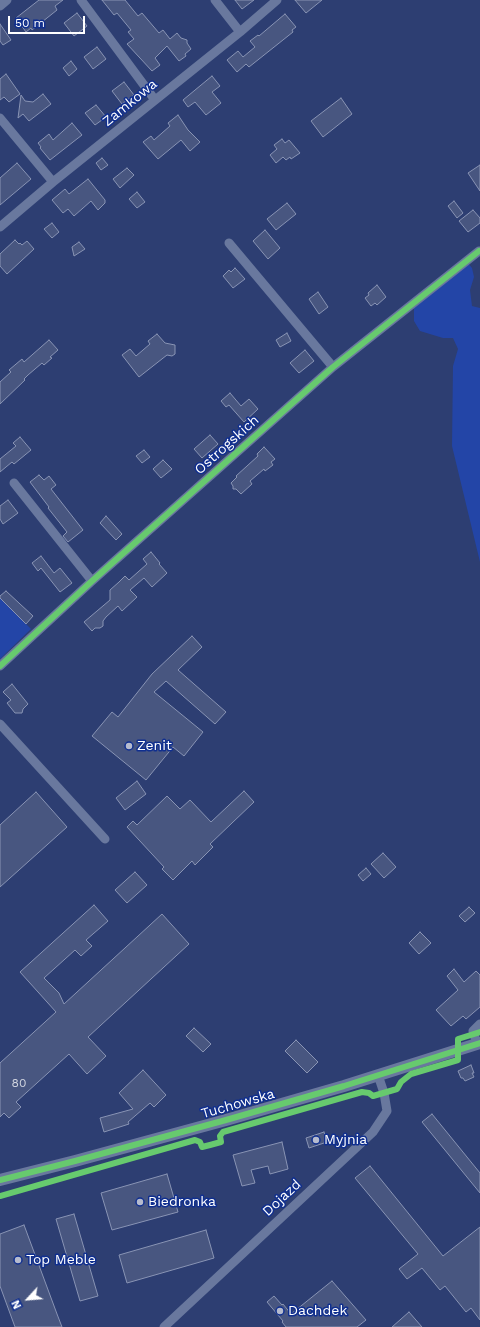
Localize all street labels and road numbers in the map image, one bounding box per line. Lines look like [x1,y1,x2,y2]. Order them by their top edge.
street label: Zamkowa [99,76,161,130]
street label: Ostrogskich [191,412,263,478]
street label: Tuchowska [199,1086,277,1122]
street label: Dojazd [259,1176,305,1220]

